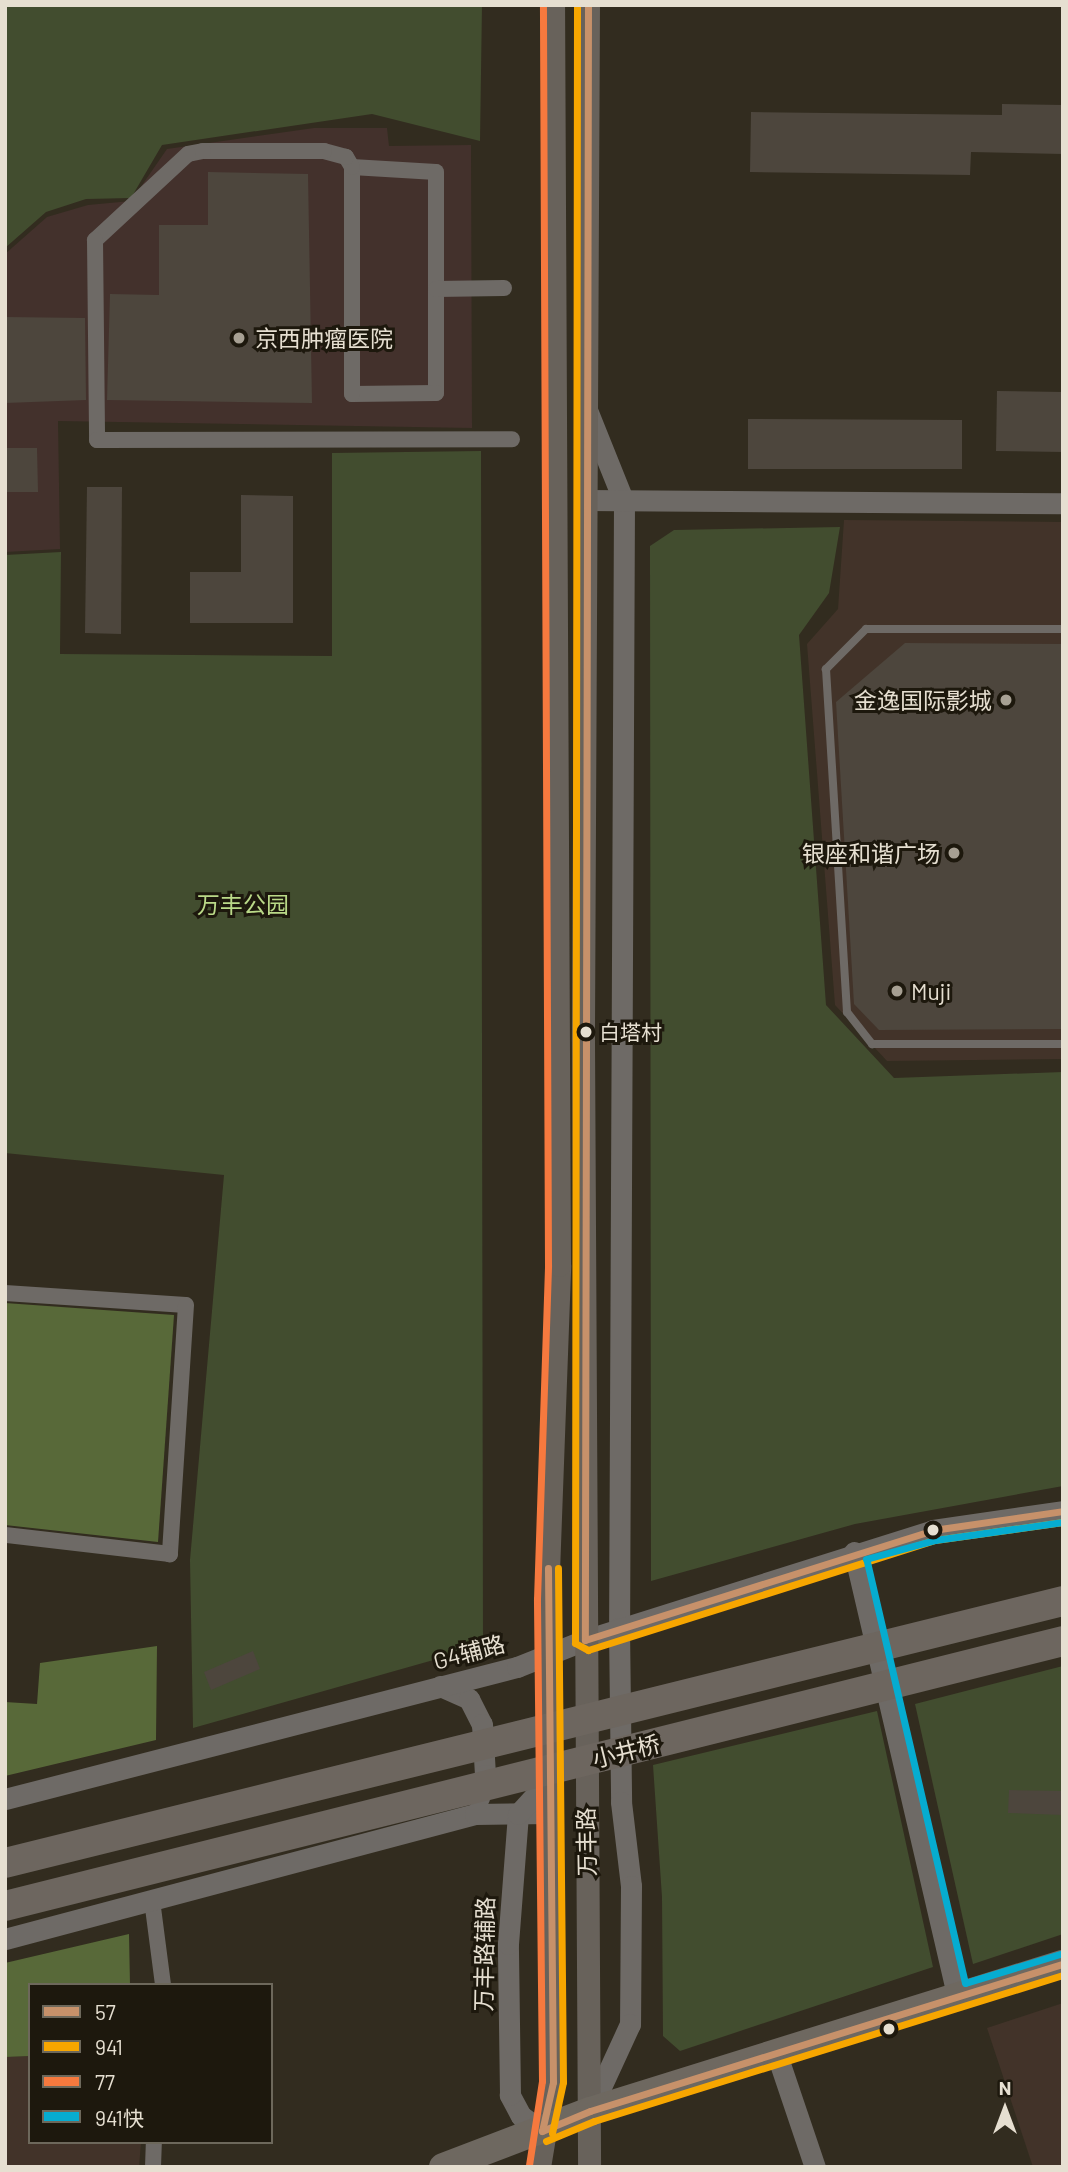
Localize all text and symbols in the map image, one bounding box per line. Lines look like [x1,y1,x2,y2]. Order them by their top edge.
place label: 京西肿瘤医院 [255,324,393,352]
marker: 京西肿瘤医院 [229,328,249,348]
place label: 金逸国际影城 [854,686,992,714]
marker: 金逸国际影城 [998,692,1014,708]
place label: 银座和谐广场 [802,839,940,867]
marker: 银座和谐广场 [946,845,962,861]
park label: 万丰公园 [197,890,289,918]
place label: Muji [911,977,951,1005]
marker: Muji [889,983,905,999]
place label: 白塔村 [599,1019,662,1045]
marker: 白塔村 [579,1025,593,1039]
unlabelled marker [926,1523,940,1537]
street label: G4辅路 [430,1629,508,1675]
street label: 小井桥 [589,1729,663,1773]
street label: 万丰路 [572,1807,600,1877]
street label: 万丰路辅路 [469,1896,499,2012]
legend [28,1983,273,2144]
text: 57 [95,1999,116,2024]
unlabelled marker [882,2022,896,2036]
text: 941 [95,2034,123,2059]
text: 77 [95,2069,115,2094]
north arrow [970,2074,1040,2144]
text: N [999,2076,1011,2099]
text: 941快 [95,2105,144,2130]

